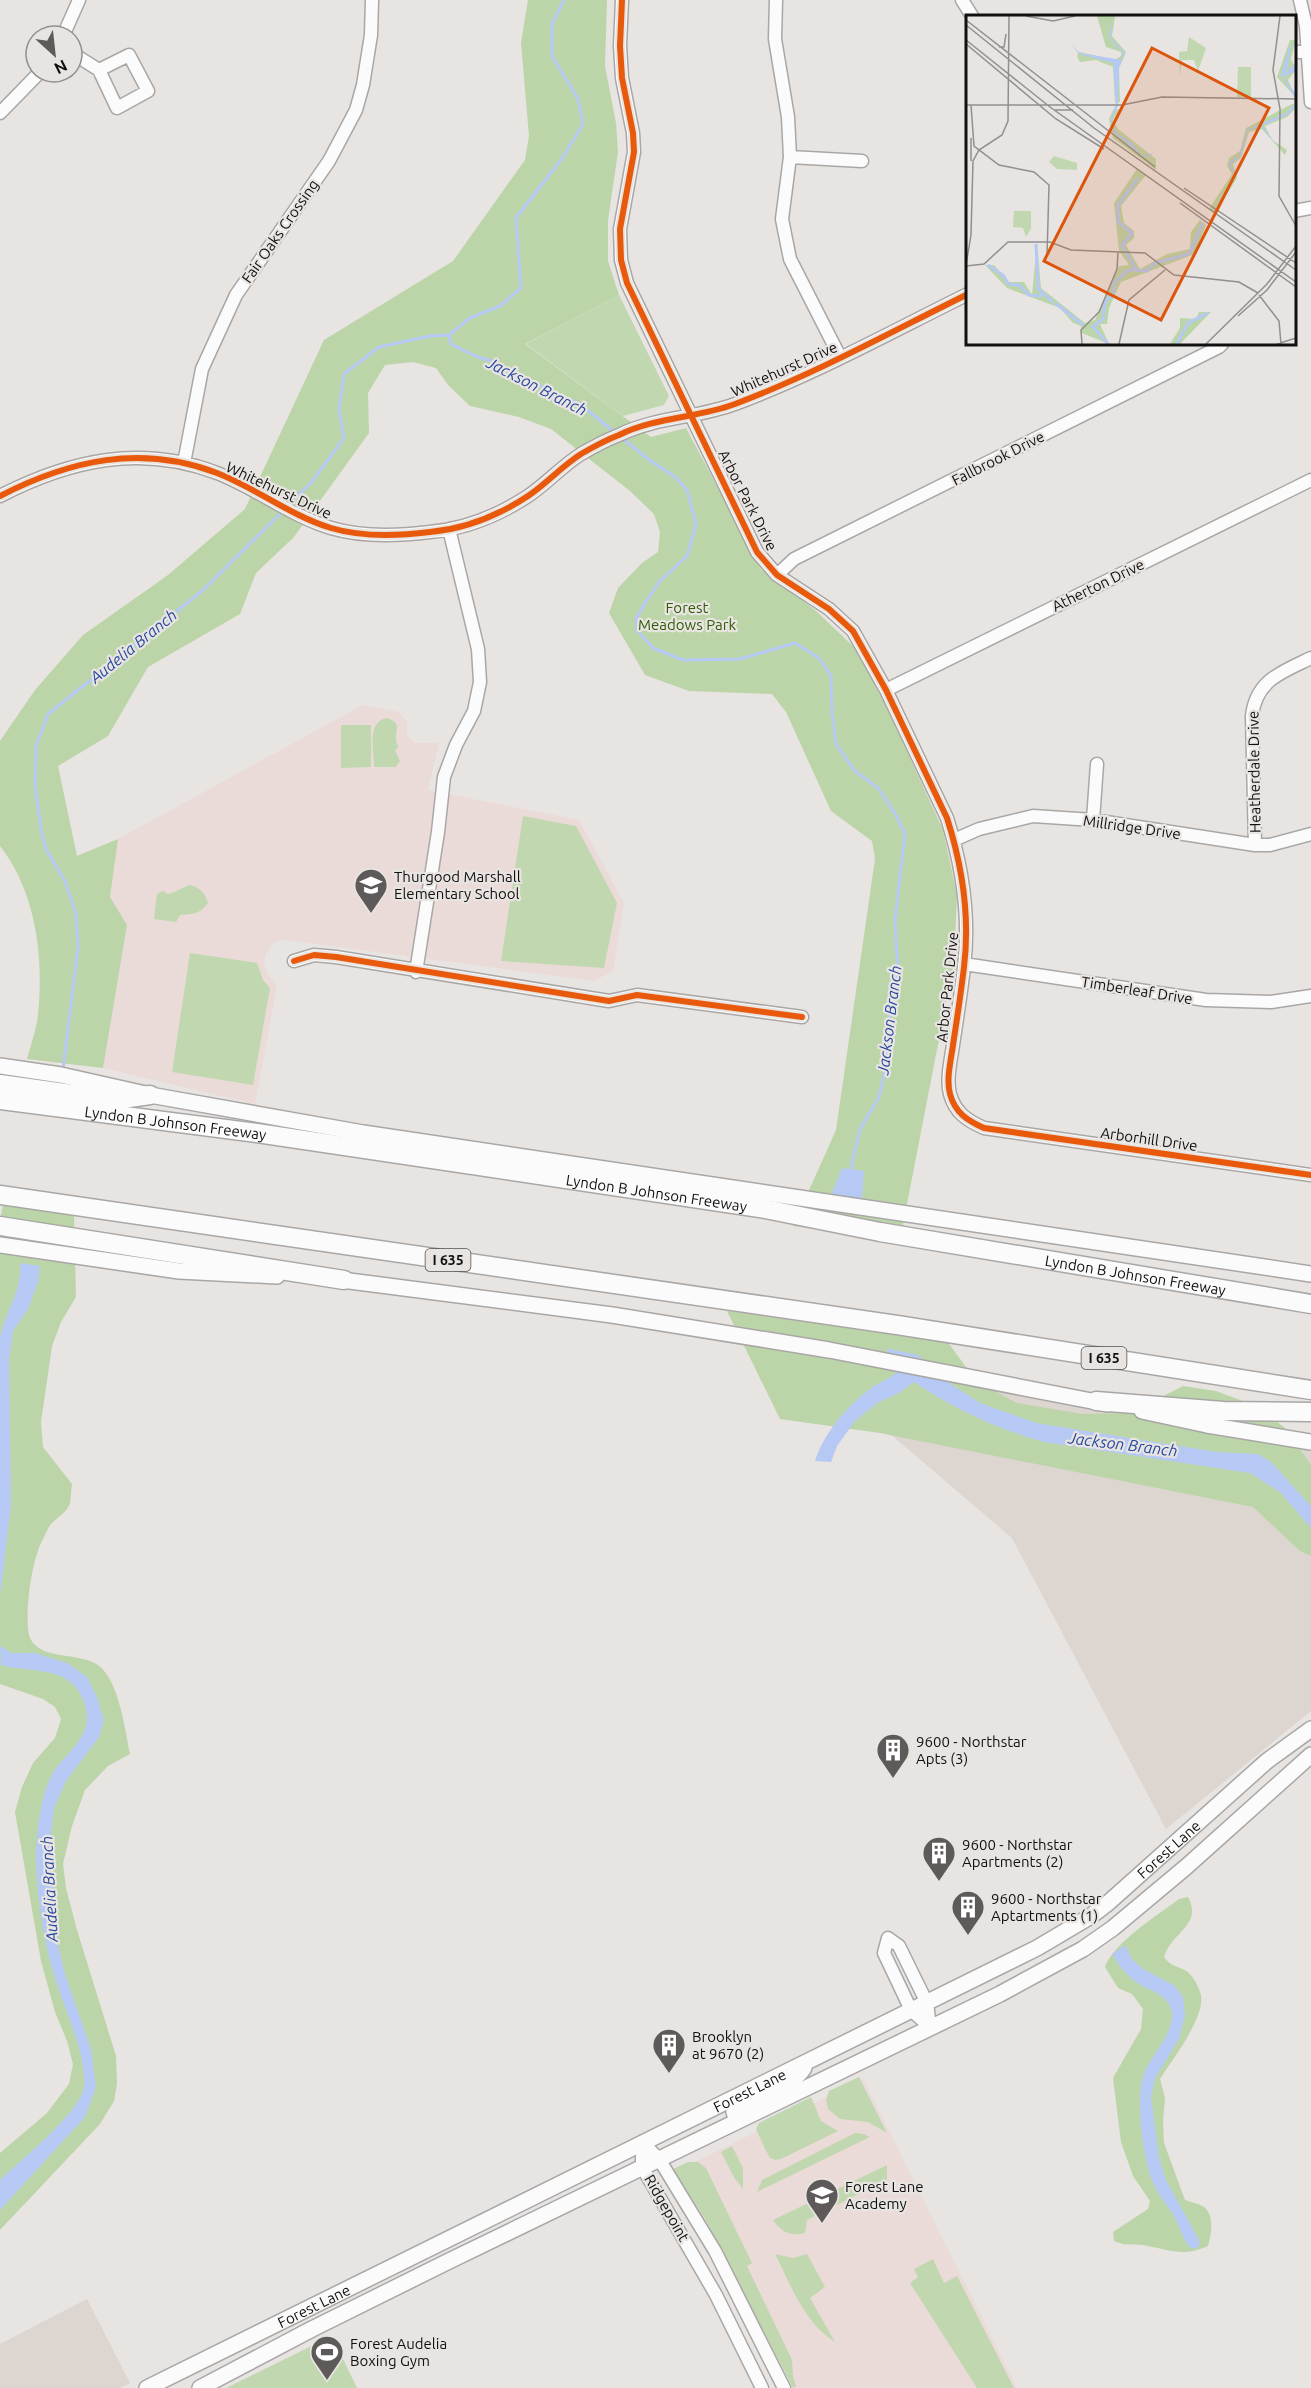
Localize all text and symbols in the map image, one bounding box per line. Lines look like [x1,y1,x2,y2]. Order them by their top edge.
inset map [966,15,1296,345]
north arrow [24,24,84,84]
text: N [51,57,70,78]
street label: Fair Oaks Crossing [238,176,322,286]
street label: Whitehurst Drive [728,338,840,400]
water label: Jackson Branch [483,353,590,419]
street label: Fallbrook Drive [949,427,1047,489]
street label: Arbor Park Drive [715,447,781,553]
street label: Whitehurst Drive [224,458,334,522]
street label: Atherton Drive [1049,555,1147,615]
park label: Forest Meadows Park [638,599,736,633]
water label: Audelia Branch [85,606,180,687]
street label: Heatherdale Drive [1244,711,1264,833]
street label: Millridge Drive [1082,812,1182,842]
school or university icon: Thurgood Marshall Elementary School [353,867,389,914]
place label: Thurgood Marshall Elementary School [394,868,521,902]
street label: Arbor Park Drive [933,931,961,1043]
water label: Jackson Branch [873,964,905,1077]
street label: Timberleaf Drive [1080,973,1194,1007]
street label: Lyndon B Johnson Freeway [84,1102,267,1143]
street label: Arborhill Drive [1099,1124,1199,1154]
street label: Lyndon B Johnson Freeway [565,1171,748,1214]
road number: I 635 [426,1249,470,1271]
street label: Lyndon B Johnson Freeway [1044,1251,1227,1298]
road number: I 635 [1082,1347,1126,1369]
water label: Jackson Branch [1066,1428,1179,1460]
building icon: 9600 - Northstar Apts (3) [875,1732,911,1779]
place label: 9600 - Northstar Apts (3) [916,1733,1027,1767]
street label: Forest Lane [1133,1816,1203,1882]
water label: Audelia Branch [37,1835,61,1944]
building icon: 9600 - Northstar Apartments (2) [921,1835,957,1882]
place label: 9600 - Northstar Apartments (2) [962,1836,1073,1870]
building icon: 9600 - Northstar Aptartments (1) [950,1889,986,1936]
place label: 9600 - Northstar Aptartments (1) [991,1890,1102,1924]
building icon: Brooklyn at 9670 (2) [651,2027,687,2074]
place label: Brooklyn at 9670 (2) [692,2028,764,2062]
street label: Forest Lane [710,2065,788,2115]
street label: Ridgepoint [641,2172,693,2245]
school or university icon: Forest Lane Academy [804,2177,840,2224]
place label: Forest Lane Academy [845,2178,924,2212]
street label: Forest Lane [275,2281,353,2331]
sports icon: Forest Audelia Boxing Gym [309,2334,345,2381]
place label: Forest Audelia Boxing Gym [350,2335,447,2369]

